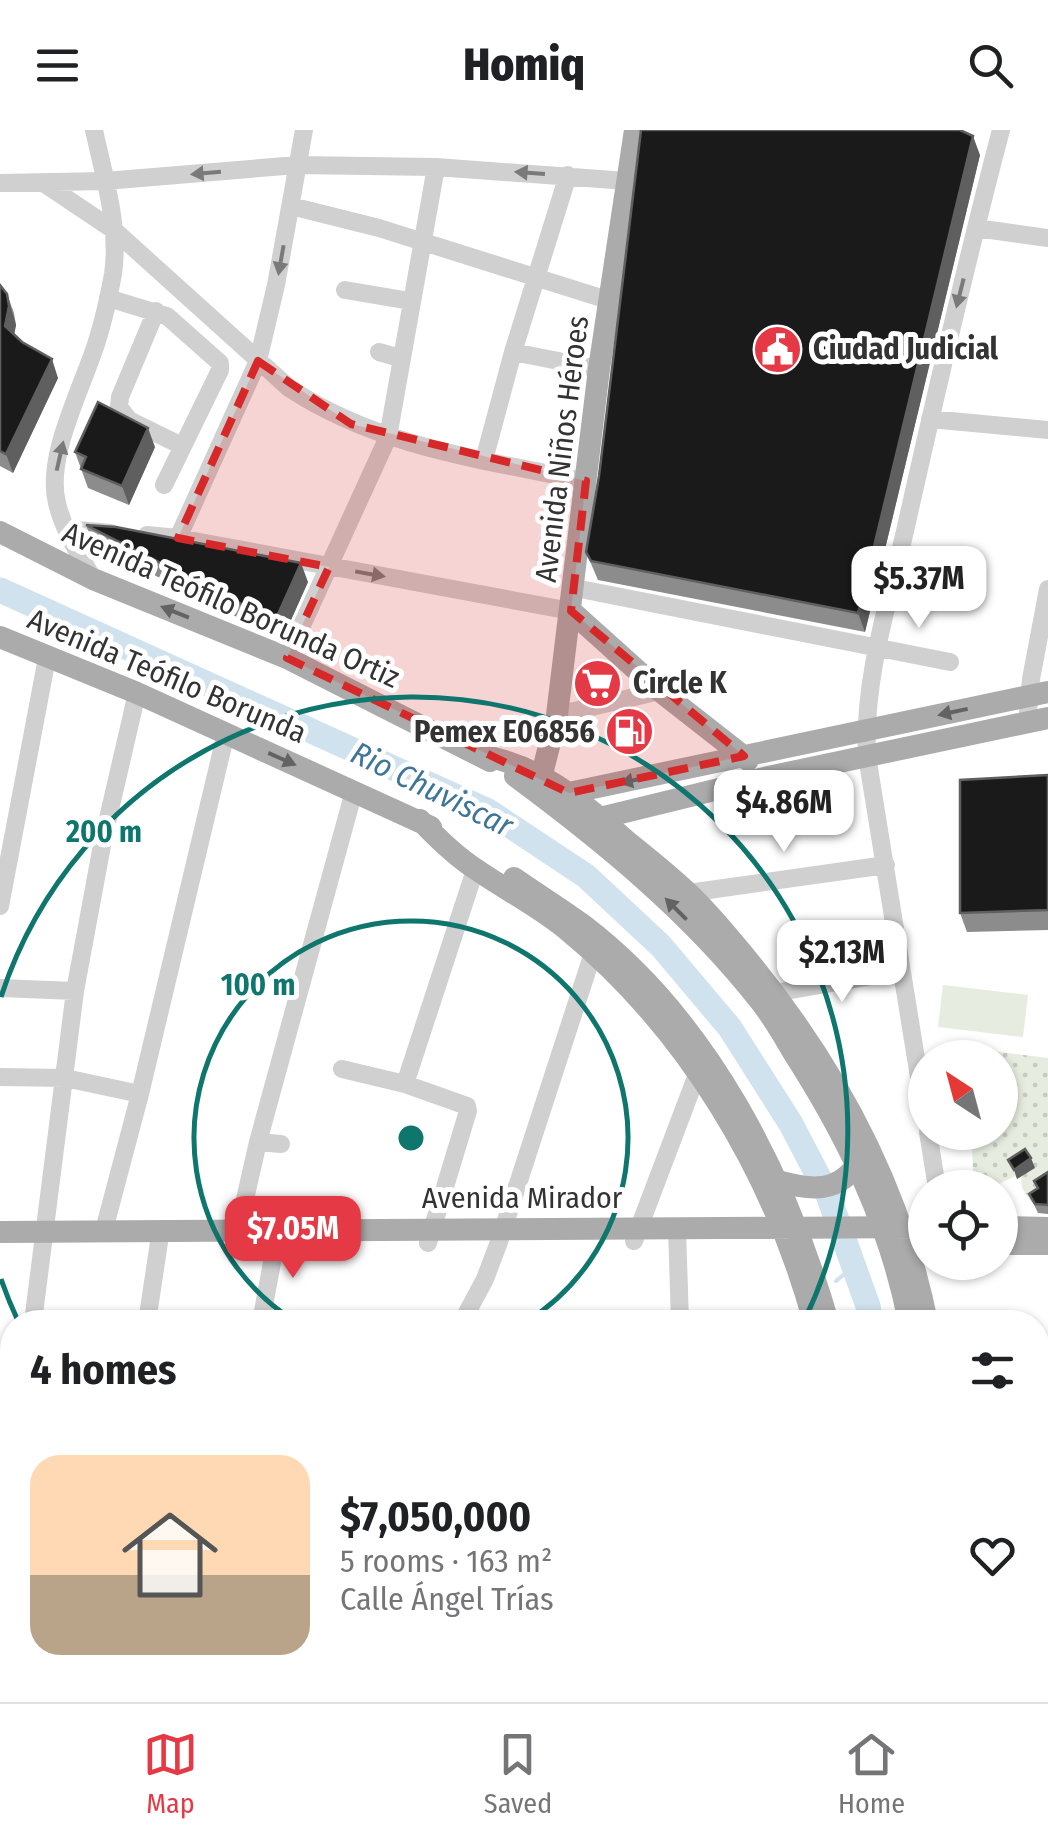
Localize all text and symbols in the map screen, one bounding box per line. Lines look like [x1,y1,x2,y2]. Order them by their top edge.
icon: menu [30,38,85,93]
text: Homiq [463,38,585,92]
icon: search [963,38,1018,93]
one-way arrow [189,165,221,181]
one-way arrow [514,165,545,181]
one-way arrow [273,245,288,277]
one-way arrow [952,278,967,309]
street label: Avenida Niños Héroes [528,314,596,584]
public building icon: Ciudad Judicial [752,323,804,375]
place label: Ciudad Judicial [813,331,999,367]
one-way arrow [53,440,68,471]
street label: Avenida Teófilo Borunda Ortiz [57,514,405,696]
pin: $5.37M [838,546,1000,631]
text: $5.37M [873,559,965,597]
one-way arrow [355,567,386,582]
street label: Avenida Teófilo Borunda [22,601,312,751]
one-way arrow [160,604,190,620]
supermarket icon: Circle K [572,657,624,709]
place label: Circle K [633,665,727,701]
one-way arrow [937,704,968,720]
fuel station icon: Pemex E06856 [604,706,656,758]
place label: Pemex E06856 [414,714,595,750]
water label: Rio Chuviscar [345,734,520,845]
one-way arrow [267,751,297,767]
pin: $4.86M [703,770,865,855]
one-way arrow [619,772,650,788]
text: $4.86M [736,783,832,821]
text: 200 m [65,814,142,850]
one-way arrow [664,897,688,921]
pin: $2.13M [761,920,923,1005]
text: $2.13M [799,933,885,971]
text: 100 m [221,967,295,1003]
north arrow [908,1040,1018,1150]
map controls [908,1040,1018,1280]
centre of rings [393,1120,429,1156]
button: locate [908,1170,1018,1280]
street label: Avenida Mirador [422,1180,623,1216]
pin: $7.05M [212,1196,374,1281]
text: $7.05M [247,1209,339,1247]
icon: filters [965,1343,1020,1398]
text: 4 homes [30,1345,177,1395]
text: $7,050,000 [340,1492,531,1542]
icon: home [110,1495,230,1615]
icon: heart [965,1528,1020,1583]
text: 5 rooms · 163 m² [340,1542,552,1580]
text: Calle Ángel Trías [340,1580,554,1618]
tab: Map [143,1727,198,1820]
tab: Saved [484,1727,552,1820]
tab: Home [838,1727,905,1820]

